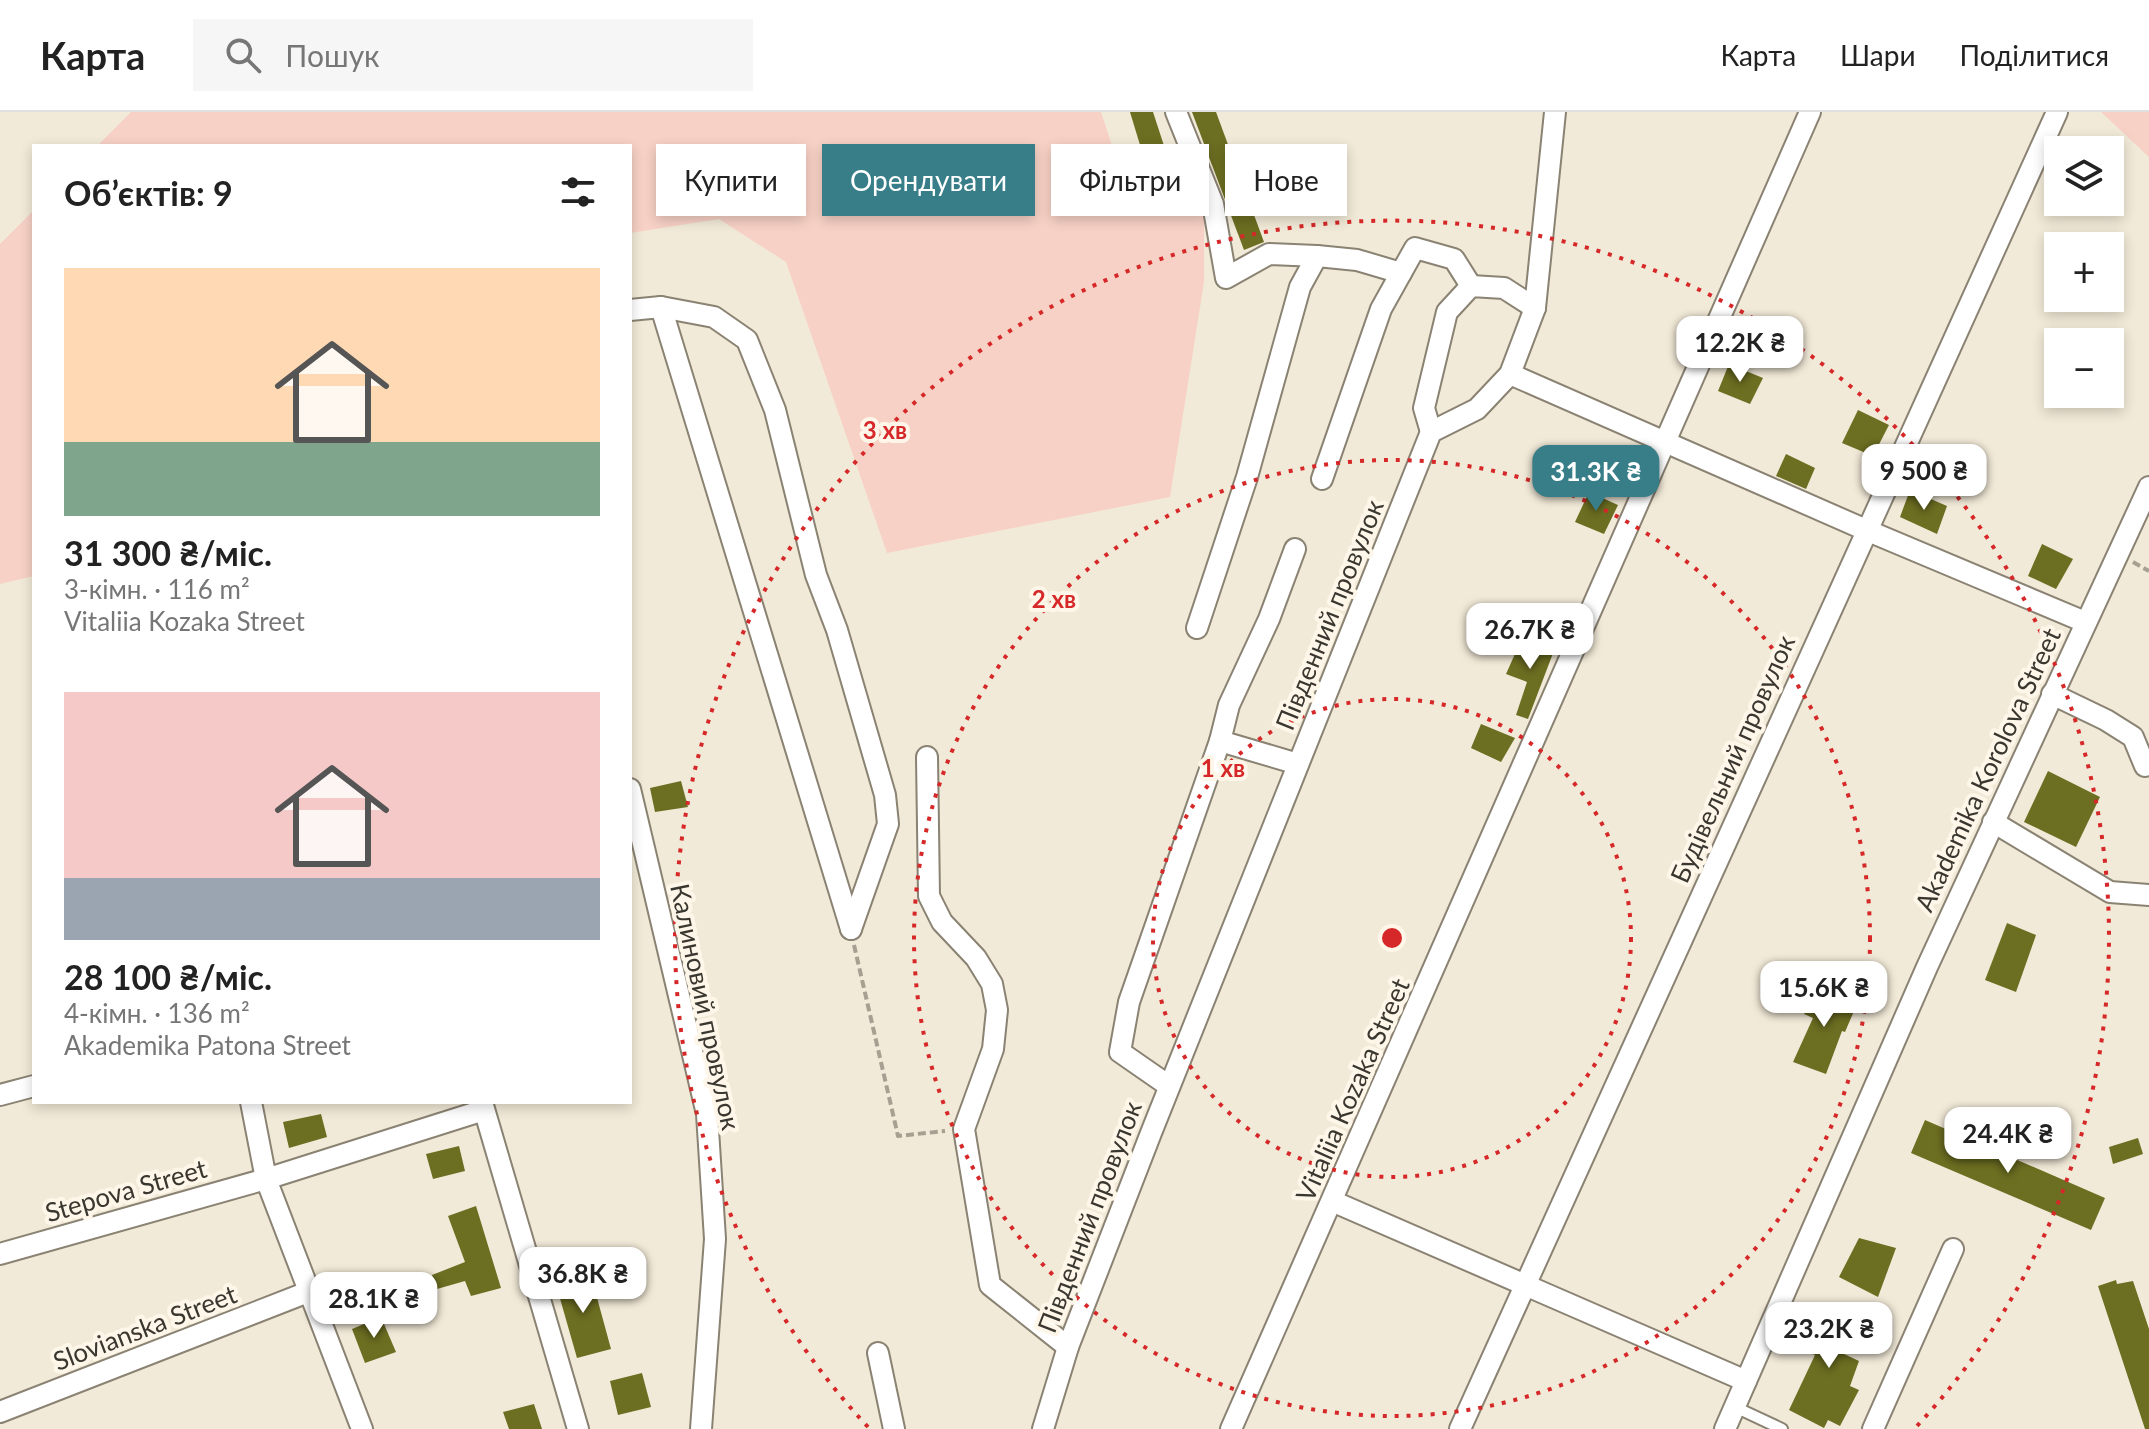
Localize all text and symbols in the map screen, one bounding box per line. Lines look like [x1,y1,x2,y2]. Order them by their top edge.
search box [193,19,753,91]
text: Карта [40,32,145,78]
icon: search [221,33,265,77]
text: Пошук [285,37,380,73]
text: Карта [1720,38,1796,72]
text: Шари [1840,38,1916,72]
text: Поділитися [1960,38,2109,72]
map controls [2044,136,2124,408]
button: layers [2044,136,2124,216]
chip: Купити [656,144,806,216]
chip: Орендувати [822,144,1035,216]
chip: Фільтри [1051,144,1209,216]
chip: Нове [1225,144,1347,216]
icon: filters [556,170,600,214]
text: Об’єктів: 9 [64,172,233,213]
button: + [2044,232,2124,312]
pin: 12.2K ₴ [1666,316,1814,384]
icon: home [260,320,404,464]
text: 12.2K ₴ [1694,326,1786,358]
button: − [2044,328,2124,408]
text: 3 хв [863,415,907,444]
pin: 9 500 ₴ [1850,444,1998,512]
pin: 31.3K ₴ [1522,445,1670,513]
text: 9 500 ₴ [1880,454,1968,486]
text: 31.3K ₴ [1550,455,1642,487]
street label: Південний провулок [1268,494,1390,734]
text: 31 300 ₴/міс. [64,532,272,573]
text: 3-кімн. · 116 m² [64,573,250,605]
text: 2 хв [1032,584,1076,613]
pin: 26.7K ₴ [1456,603,1604,671]
text: Vitaliia Kozaka Street [64,605,305,637]
text: 26.7K ₴ [1484,613,1576,645]
street label: Akademika Korolova Street [1907,622,2067,916]
street label: Будівельний провулок [1663,629,1801,887]
icon: home [260,744,404,888]
text: 1 хв [1201,753,1245,782]
street label: Калиновий провулок [664,881,748,1134]
centre of rings [1378,924,1406,952]
text: 28 100 ₴/міс. [64,956,272,997]
pin: 15.6K ₴ [1750,961,1898,1029]
text: 15.6K ₴ [1778,971,1870,1003]
street label: Vitaliia Kozaka Street [1288,972,1416,1206]
text: 4-кімн. · 136 m² [64,997,250,1029]
text: Akademika Patona Street [64,1029,351,1061]
street label: Південний провулок [1030,1096,1148,1337]
pin: 24.4K ₴ [1934,1107,2082,1175]
text: 24.4K ₴ [1962,1117,2054,1149]
street label: Stepova Street [41,1152,211,1228]
pin: 36.8K ₴ [509,1247,657,1315]
text: 36.8K ₴ [537,1257,629,1289]
pin: 28.1K ₴ [300,1272,448,1340]
street label: Slovianska Street [48,1277,242,1377]
text: 28.1K ₴ [328,1282,420,1314]
pin: 23.2K ₴ [1755,1302,1903,1370]
text: 23.2K ₴ [1783,1312,1875,1344]

